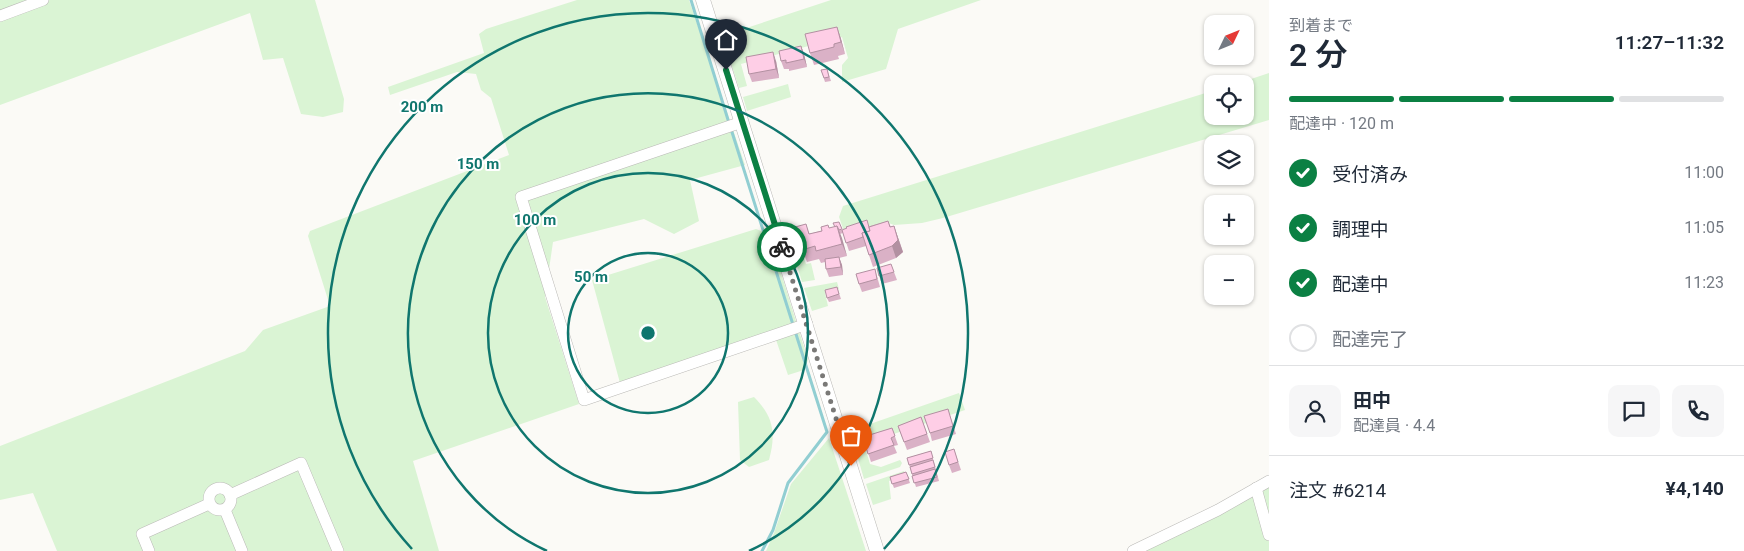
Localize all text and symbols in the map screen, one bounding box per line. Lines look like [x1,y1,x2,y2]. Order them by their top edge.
north arrow [1204,15,1254,65]
map controls [1204,15,1254,305]
text: 到着まで [1289,16,1353,35]
pin [705,19,747,70]
icon: home [712,26,740,54]
text: 11:27–11:32 [1615,31,1724,54]
text: 2 分 [1289,36,1347,74]
button: locate [1204,75,1254,125]
text: 200 m [401,98,443,116]
text: 配達中 · 120 m [1289,114,1394,133]
button: layers [1204,135,1254,185]
text: 150 m [457,155,499,173]
icon: check [1289,159,1317,187]
text: 受付済み [1332,163,1408,186]
text: 11:00 [1684,163,1724,182]
button: + [1204,195,1254,245]
text: 100 m [514,211,556,229]
icon: check [1289,214,1317,242]
text: 調理中 [1332,218,1389,241]
text: 11:05 [1684,218,1724,237]
courier [757,222,807,272]
icon: bike [768,233,796,261]
button: − [1204,255,1254,305]
text: 50 m [574,268,608,286]
icon: check [1289,269,1317,297]
text: 配達中 [1332,273,1389,296]
text: 11:23 [1684,273,1724,292]
centre of rings [639,324,657,342]
text: 配達完了 [1332,328,1408,351]
button: person [1289,385,1341,437]
button: chat [1608,385,1660,437]
button: phone [1672,385,1724,437]
text: 田中 [1353,389,1391,412]
pin [830,415,872,466]
text: 配達員 · 4.4 [1353,416,1435,435]
icon: bag [837,422,865,450]
text: ¥4,140 [1666,477,1724,500]
text: 注文 #6214 [1289,479,1386,502]

